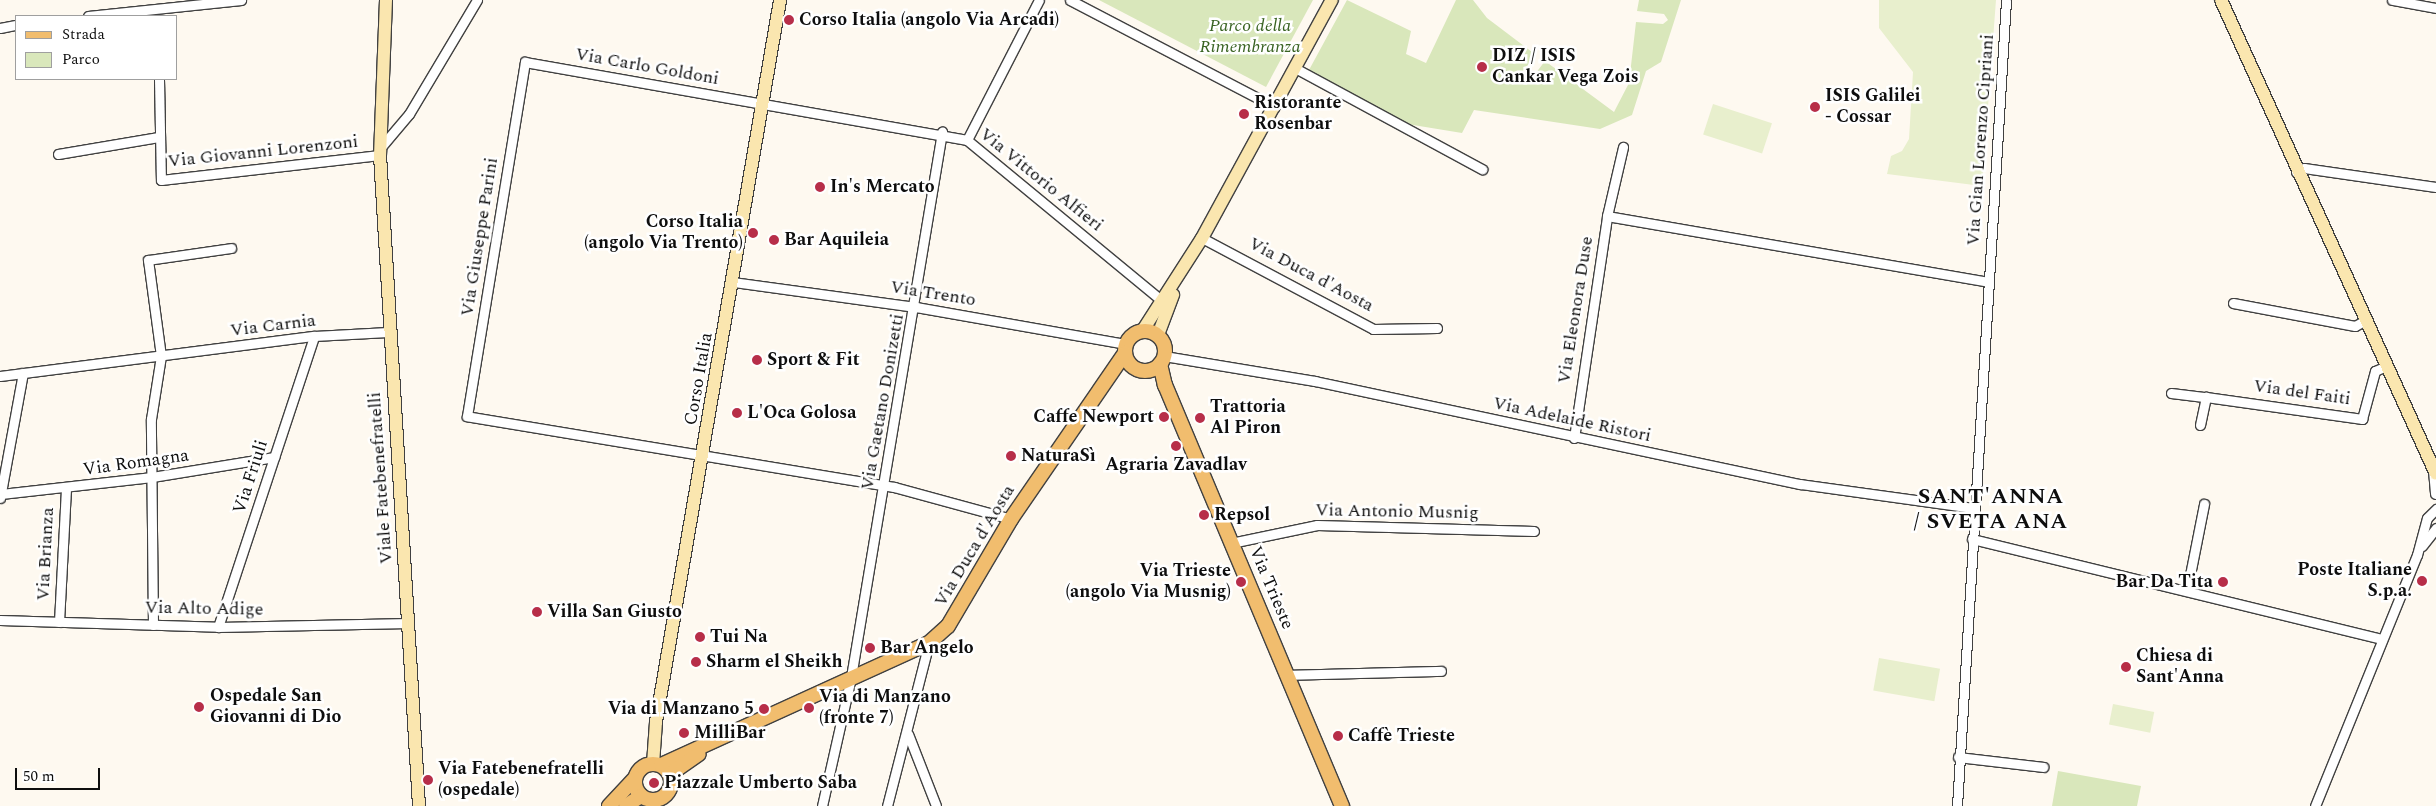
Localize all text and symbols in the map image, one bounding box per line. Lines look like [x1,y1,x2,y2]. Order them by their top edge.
place label: Corso Italia (angolo Via Arcadi) [799,9,1059,31]
marker: Corso Italia (angolo Via Arcadi) [783,14,795,26]
legend [15,15,178,80]
park label: Parco della Rimembranza [1199,16,1301,58]
text: Strada [62,23,105,46]
street label: Via Gian Lorenzo Cipriani [1963,33,1999,247]
street label: Via Carlo Goldoni [574,44,720,90]
place label: DIZ / ISIS Cankar Vega Zois [1492,46,1639,88]
text: Parco [62,48,100,71]
marker: DIZ / ISIS Cankar Vega Zois [1476,61,1488,73]
place label: ISIS Galilei - Cossar [1825,86,1921,128]
place label: Ristorante Rosenbar [1254,93,1341,136]
marker: ISIS Galilei - Cossar [1809,101,1821,113]
marker: Ristorante Rosenbar [1238,108,1250,120]
street label: Via Vittorio Alfieri [975,124,1107,236]
street label: Via Giovanni Lorenzoni [167,131,359,173]
street label: Via Giuseppe Parini [457,156,503,318]
place label: In's Mercato [830,176,935,198]
marker: In's Mercato [814,181,826,193]
place label: Corso Italia (angolo Via Trento) [584,212,743,254]
marker: Corso Italia (angolo Via Trento) [747,227,759,239]
place label: Bar Aquileia [784,229,889,251]
street label: Via Duca d'Aosta [1245,233,1377,317]
marker: Bar Aquileia [768,234,780,246]
street label: Via Eleonora Duse [1554,235,1598,385]
street label: Via Trento [889,277,977,311]
street label: Via Carnia [229,310,317,342]
street label: Via Gaetano Donizetti [857,312,909,492]
street label: Corso Italia [680,331,718,427]
place label: Sport & Fit [767,349,860,371]
marker: Sport & Fit [751,354,763,366]
street label: Via del Faiti [2252,375,2352,411]
street label: Viale Fatebenefratelli [364,391,398,565]
street label: Via Adelaide Ristori [1491,393,1653,447]
place label: Trattoria Al Piron [1210,397,1286,439]
place label: L'Oca Golosa [747,402,856,424]
place label: Caffe Newport [1033,406,1154,428]
marker: L'Oca Golosa [731,407,743,419]
marker: Caffe Newport [1158,411,1170,423]
marker: Trattoria Al Piron [1194,412,1206,424]
street label: Via Friuli [229,437,273,517]
marker: Agraria Zavadlav [1170,440,1182,452]
street label: Via Romagna [82,445,190,481]
place label: NaturaSì [1021,445,1096,467]
marker: NaturaSì [1005,450,1017,462]
place label: Agraria Zavadlav [1105,454,1247,476]
street label: Via Duca d'Aosta [930,481,1020,611]
district label: SANT'ANNA / SVETA ANA [1912,483,2070,534]
street label: Via Antonio Musnig [1315,500,1479,524]
place label: Repsol [1214,504,1270,526]
street label: Via Brianza [33,507,59,601]
marker: Repsol [1198,509,1210,521]
street label: Via Trieste [1244,543,1298,633]
place label: Poste Italiane S.p.a. [2297,560,2412,602]
place label: Via Trieste (angolo Via Musnig) [1065,561,1231,604]
place label: Bar Da Tita [2116,571,2213,593]
marker: Poste Italiane S.p.a. [2416,575,2428,587]
marker: Via Trieste (angolo Via Musnig) [1235,576,1247,588]
marker: Bar Da Tita [2217,576,2229,588]
street label: Via Alto Adige [144,597,264,621]
place label: Villa San Giusto [547,601,682,623]
marker: Villa San Giusto [531,606,543,618]
place label: Tui Na [710,626,768,648]
marker: Tui Na [694,631,706,643]
place label: Bar Angelo [880,637,974,659]
marker: Bar Angelo [864,642,876,654]
place label: Chiesa di Sant'Anna [2136,646,2224,689]
place label: Sharm el Sheikh [706,651,843,673]
marker: Sharm el Sheikh [690,656,702,668]
marker: Chiesa di Sant'Anna [2120,661,2132,673]
place label: Ospedale San Giovanni di Dio [210,686,341,729]
place label: Via di Manzano (fronte 7) [819,687,951,730]
place label: Via di Manzano 5 [608,698,754,720]
marker: Ospedale San Giovanni di Dio [192,700,206,714]
marker: Via di Manzano (fronte 7) [803,702,815,714]
marker: Via di Manzano 5 [758,703,770,715]
place label: MilliBar [694,722,765,744]
place label: Caffè Trieste [1348,725,1455,747]
marker: MilliBar [678,727,690,739]
marker: Caffè Trieste [1332,730,1344,742]
scale bar [18,758,102,790]
place label: Via Fatebenefratelli (ospedale) [438,759,604,802]
text: 50 m [23,765,55,788]
place label: Piazzale Umberto Saba [664,772,857,794]
marker: Via Fatebenefratelli (ospedale) [422,774,434,786]
marker: Piazzale Umberto Saba [648,777,660,789]

